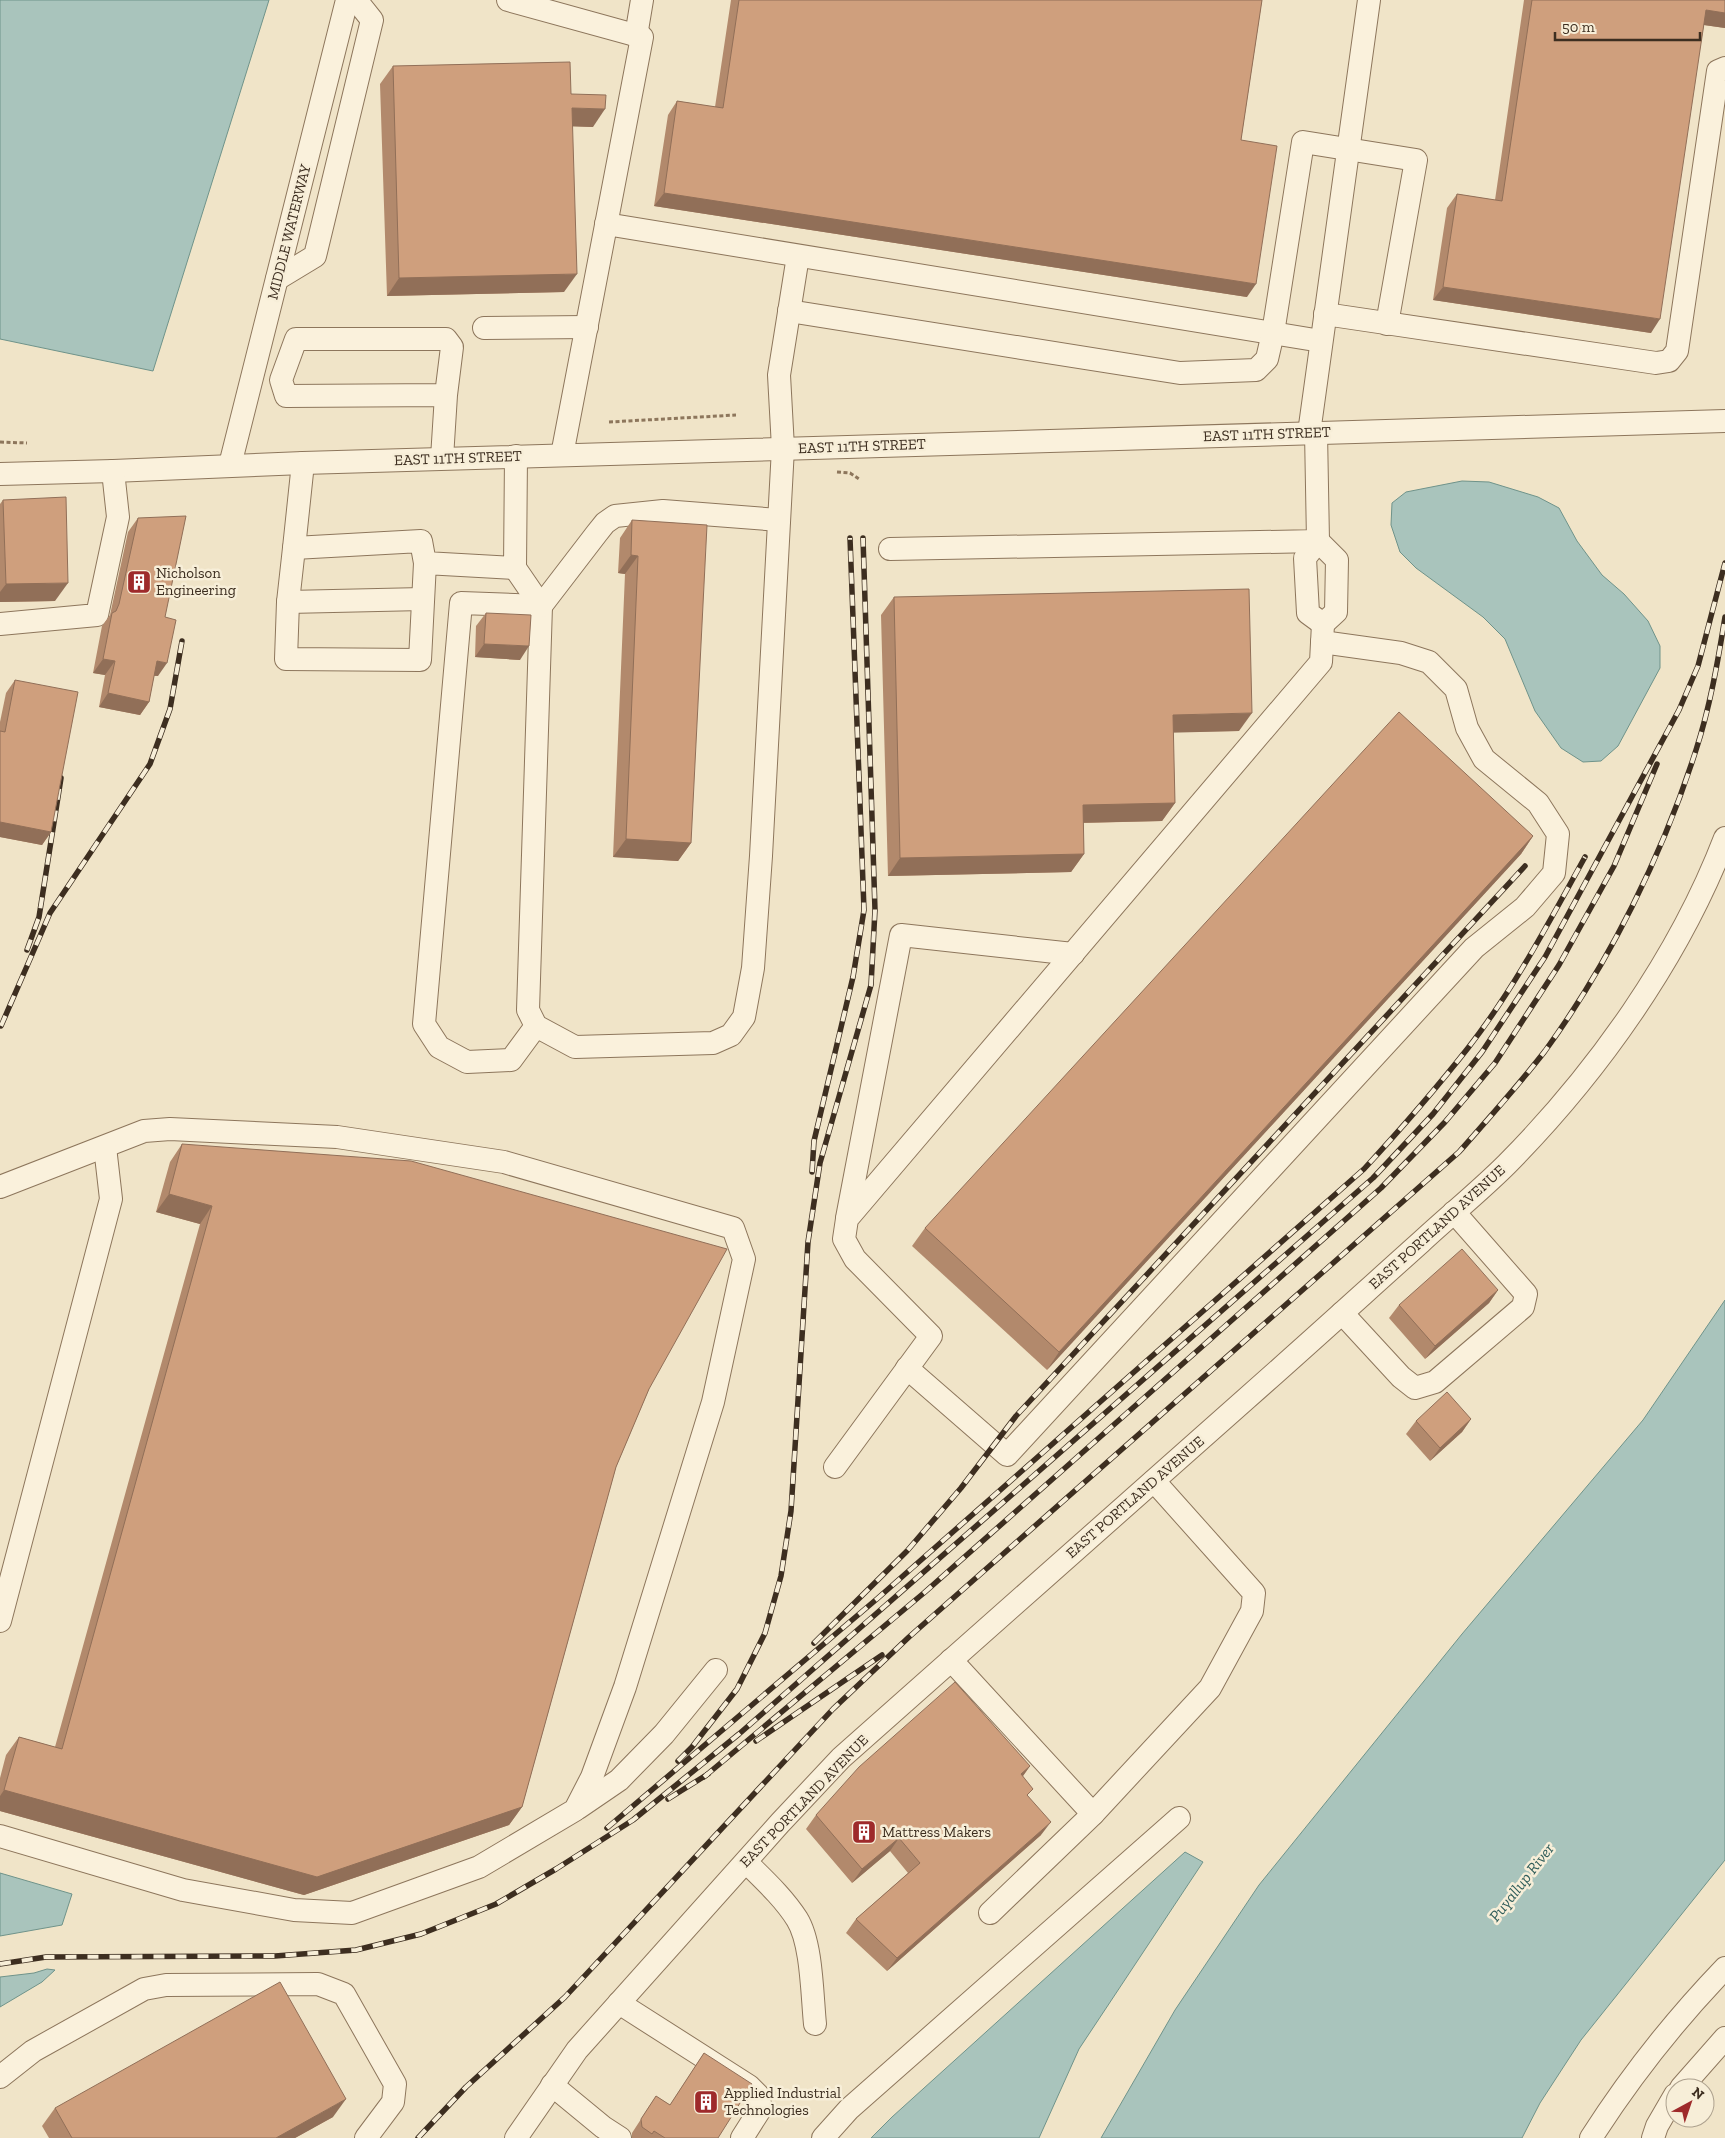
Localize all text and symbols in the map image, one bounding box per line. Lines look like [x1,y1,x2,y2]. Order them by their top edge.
scale bar [1555,10,1700,42]
text: 50 m [1562,18,1595,36]
street label: MIDDLE WATERWAY [263,162,315,301]
street label: EAST 11TH STREET [1203,423,1331,445]
street label: EAST 11TH STREET [798,435,926,457]
street label: EAST 11TH STREET [394,447,522,469]
place label: Nicholson Engineering [156,564,236,599]
building icon: Nicholson Engineering [126,569,152,595]
street label: EAST PORTLAND AVENUE [1365,1161,1509,1293]
street label: EAST PORTLAND AVENUE [1062,1432,1208,1562]
street label: EAST PORTLAND AVENUE [736,1731,872,1871]
building icon: Mattress Makers [851,1819,877,1845]
place label: Mattress Makers [882,1823,991,1841]
water label: Puyallup River [1485,1839,1558,1925]
north arrow [1665,2078,1715,2128]
text: N [1688,2083,1708,2104]
place label: Applied Industrial Technologies [724,2084,841,2119]
building icon: Applied Industrial Technologies [693,2089,719,2115]

